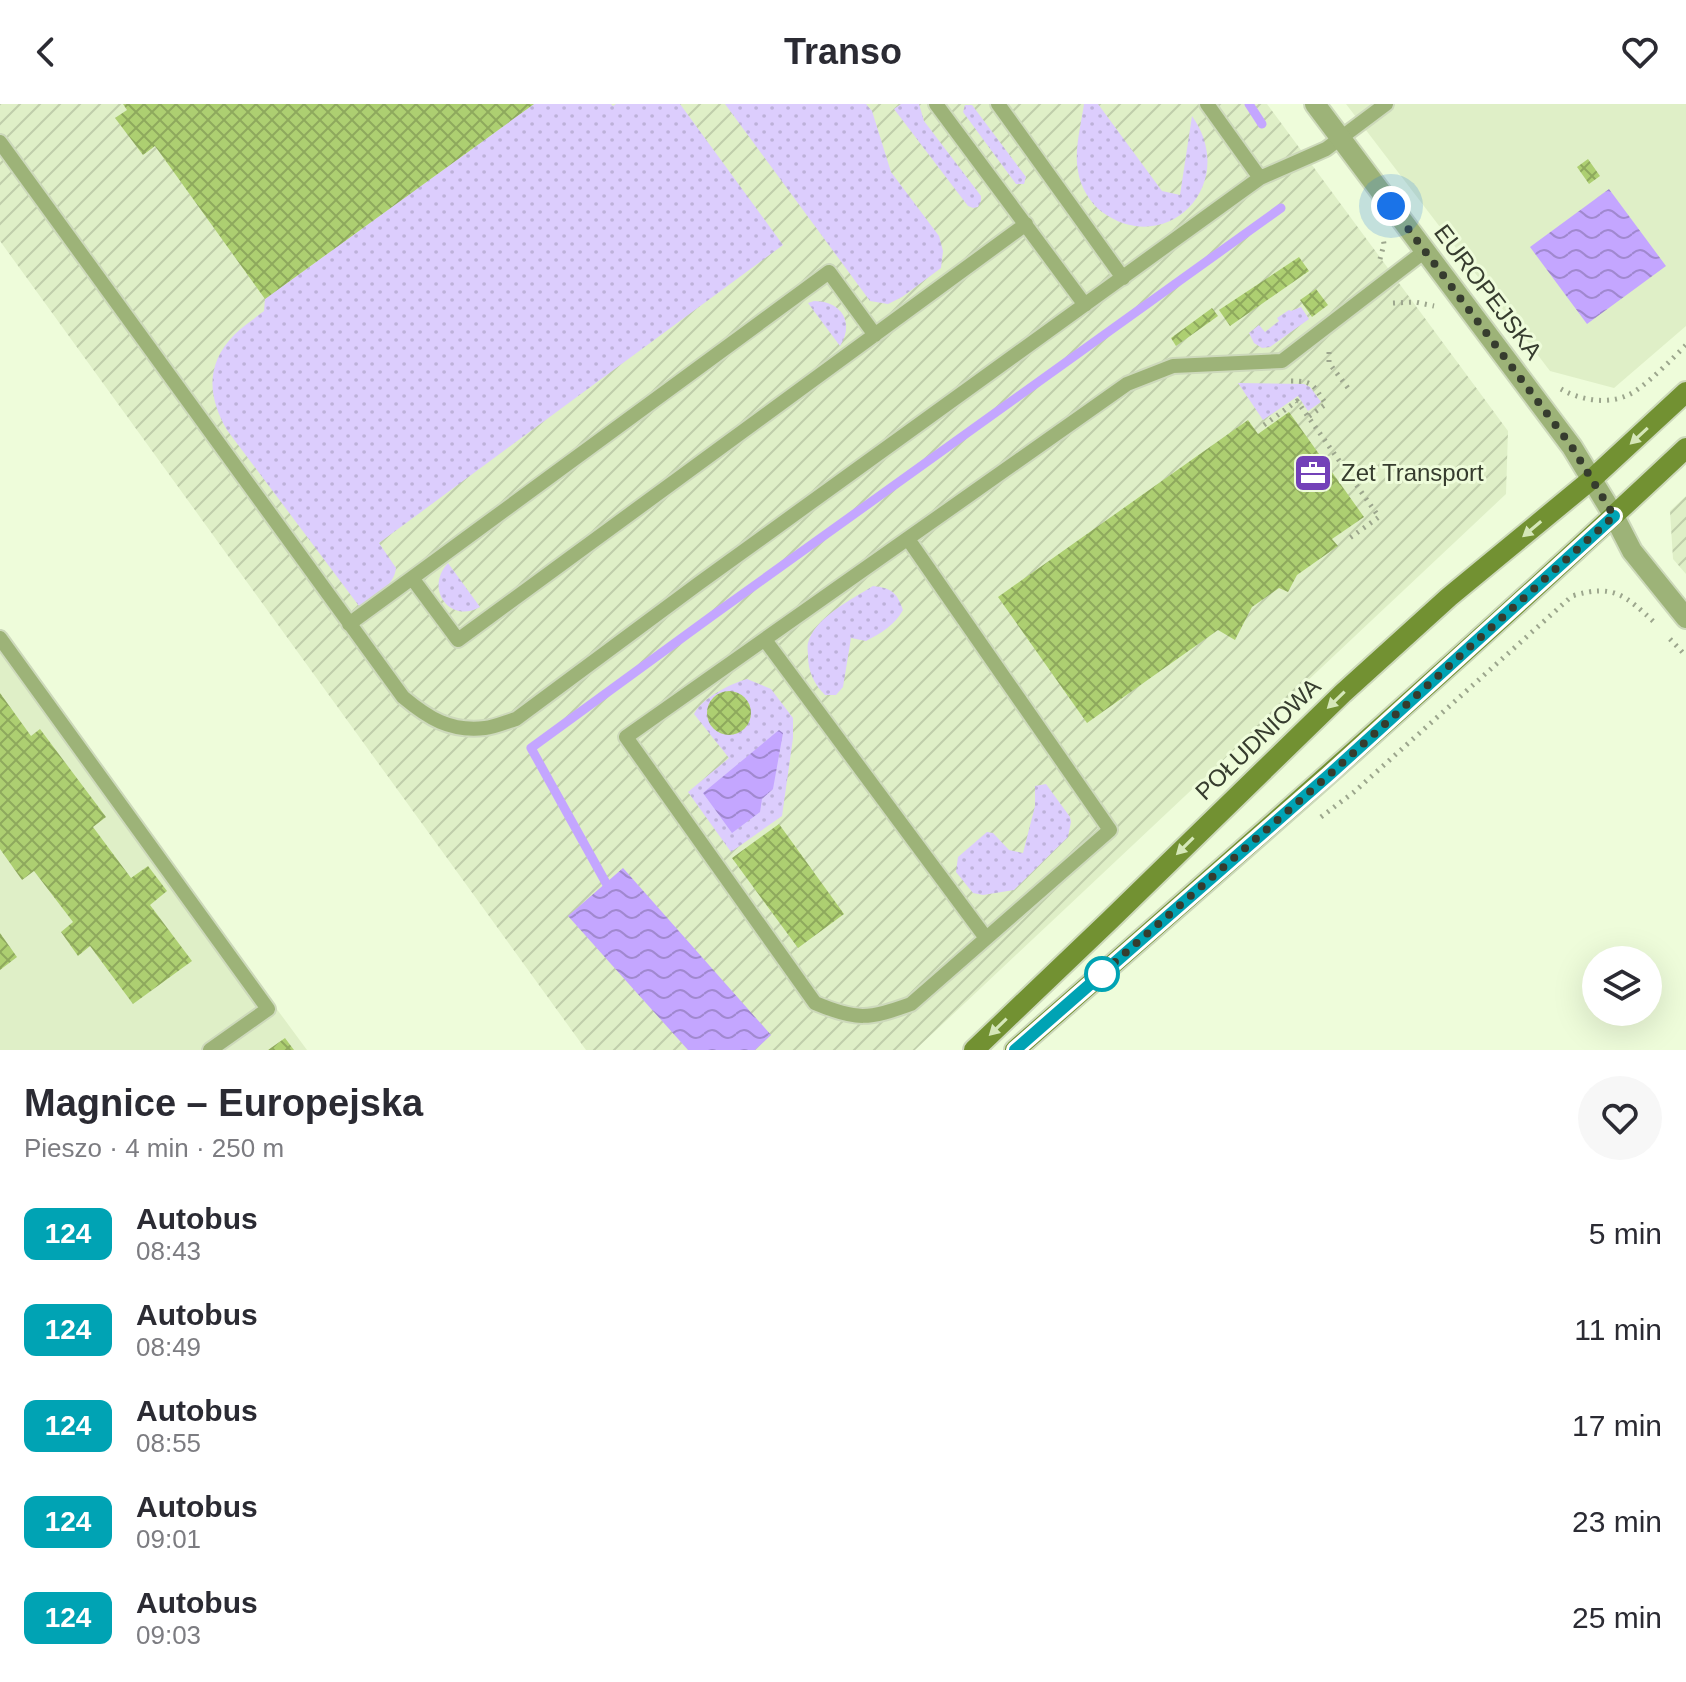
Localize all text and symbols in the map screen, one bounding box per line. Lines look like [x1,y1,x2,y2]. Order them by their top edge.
icon: back [24,30,68,74]
icon: heart [1618,30,1662,74]
text: Transo [784,31,902,72]
your location [1371,186,1411,226]
street label: EUROPEJSKA [1429,219,1548,364]
one-way arrow [1629,426,1648,444]
office icon: Zet Transport [1292,452,1334,494]
place label: Zet Transport [1341,459,1484,486]
one-way arrow [1522,520,1542,537]
street label: POŁUDNIOWA [1190,672,1326,805]
one-way arrow [1327,690,1346,709]
one-way arrow [1176,836,1195,855]
map controls [1582,946,1662,1026]
button: layers [1582,946,1662,1026]
unlabelled marker [1085,957,1119,991]
one-way arrow [989,1017,1008,1035]
button: heart [1578,1076,1662,1160]
text: Magnice – Europejska [24,1082,423,1124]
text: Pieszo · 4 min · 250 m [24,1133,284,1163]
text: Autobus [136,1202,258,1235]
text: 5 min [1589,1217,1662,1250]
text: 124 [45,1218,91,1249]
text: 08:43 [136,1236,201,1266]
text: Autobus [136,1298,258,1331]
text: 11 min [1574,1313,1662,1346]
text: 124 [45,1314,91,1345]
text: 08:49 [136,1332,201,1362]
text: Autobus [136,1394,258,1427]
text: 17 min [1572,1409,1662,1442]
text: 124 [45,1410,91,1441]
text: 08:55 [136,1428,201,1458]
text: Autobus [136,1490,258,1523]
text: 23 min [1572,1505,1662,1538]
text: 124 [45,1506,91,1537]
text: 09:01 [136,1524,201,1554]
text: Autobus [136,1586,258,1619]
text: 25 min [1572,1601,1662,1634]
text: 124 [45,1602,91,1633]
text: 09:03 [136,1620,201,1650]

